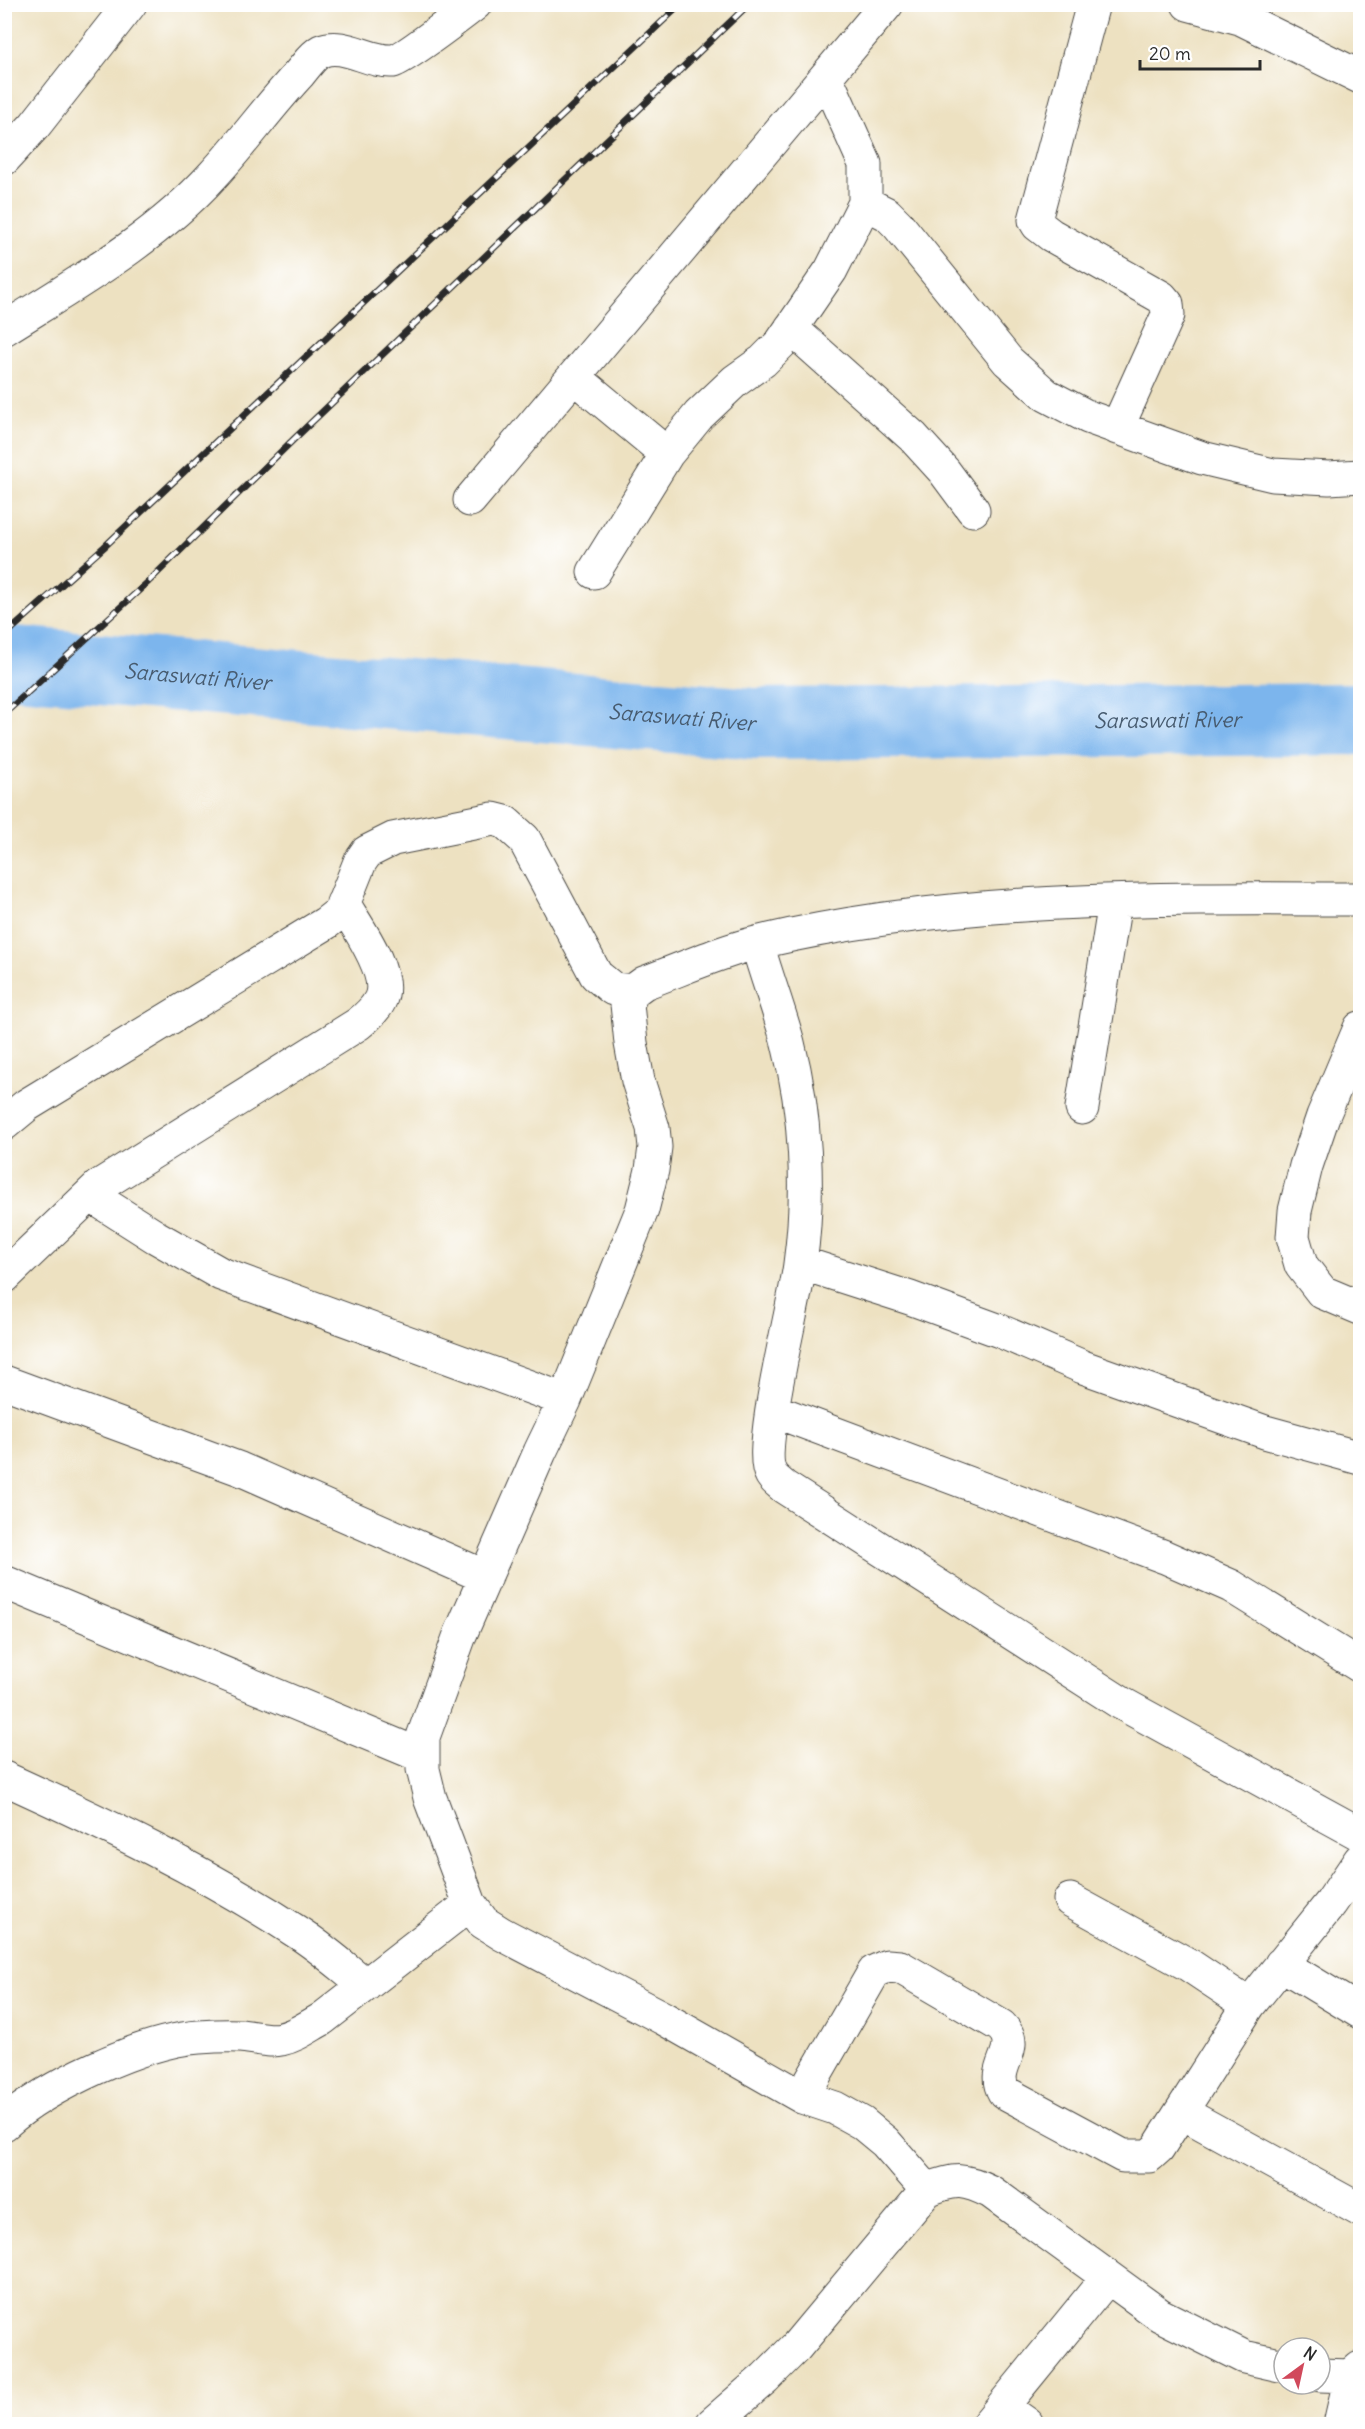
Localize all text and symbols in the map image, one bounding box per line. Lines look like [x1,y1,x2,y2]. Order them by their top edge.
scale bar [1140,33,1260,71]
text: 20 m [1149,42,1191,65]
water label: Saraswati River [123,657,274,697]
water label: Saraswati River [607,698,758,737]
water label: Saraswati River [1094,706,1243,734]
north arrow [1272,2336,1332,2396]
text: N [1300,2342,1320,2365]

